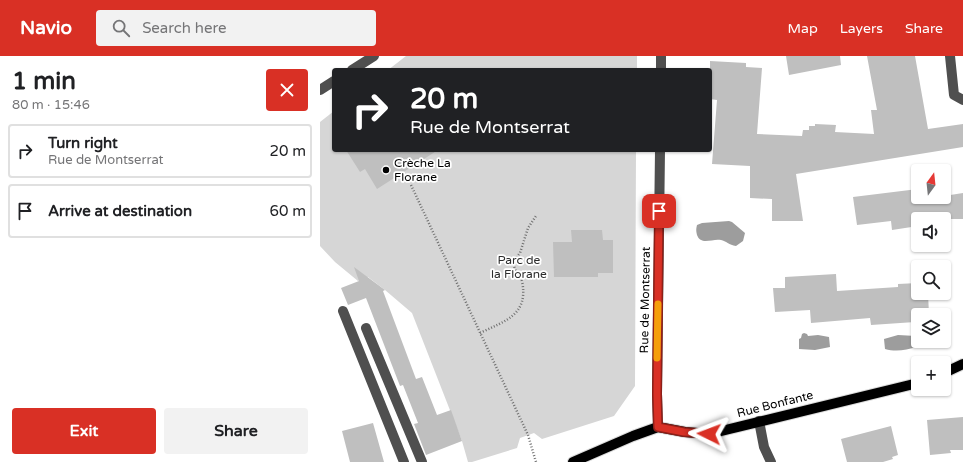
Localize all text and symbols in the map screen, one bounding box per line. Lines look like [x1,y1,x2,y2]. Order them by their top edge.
search box [96,10,376,46]
text: Navio [20,17,72,39]
icon: search [110,17,132,39]
text: Search here [142,19,226,37]
text: Map [788,20,818,37]
text: Layers [840,20,883,37]
text: Share [905,20,943,37]
text: 1 min [12,67,76,96]
button: close [266,69,308,111]
text: 20 m [410,82,478,116]
icon: right [344,84,396,136]
text: 80 m · 15:46 [12,97,90,113]
text: Rue de Montserrat [410,116,570,138]
text: Turn right [48,134,118,152]
icon: right [14,140,36,162]
text: 20 m [269,142,306,160]
text: Rue de Montserrat [48,152,164,168]
place label: Crèche La Florane [394,156,451,184]
north arrow [911,164,951,204]
map controls [911,164,951,396]
marker: Crèche La Florane [381,165,391,175]
pin [642,194,676,228]
icon: arrive [14,200,36,222]
icon: arrive [648,200,670,222]
text: Arrive at destination [48,202,192,220]
text: 60 m [269,202,306,220]
button: sound [911,212,951,252]
street label: Rue de Montserrat [637,246,653,353]
park label: Parc de la Florane [491,253,547,281]
button: search [911,260,951,300]
button: layers [911,308,951,348]
button: + [911,356,951,396]
street label: Rue Bonfante [735,388,815,420]
button: Exit [12,408,156,454]
button: Share [164,408,308,454]
position arrow [688,413,730,455]

